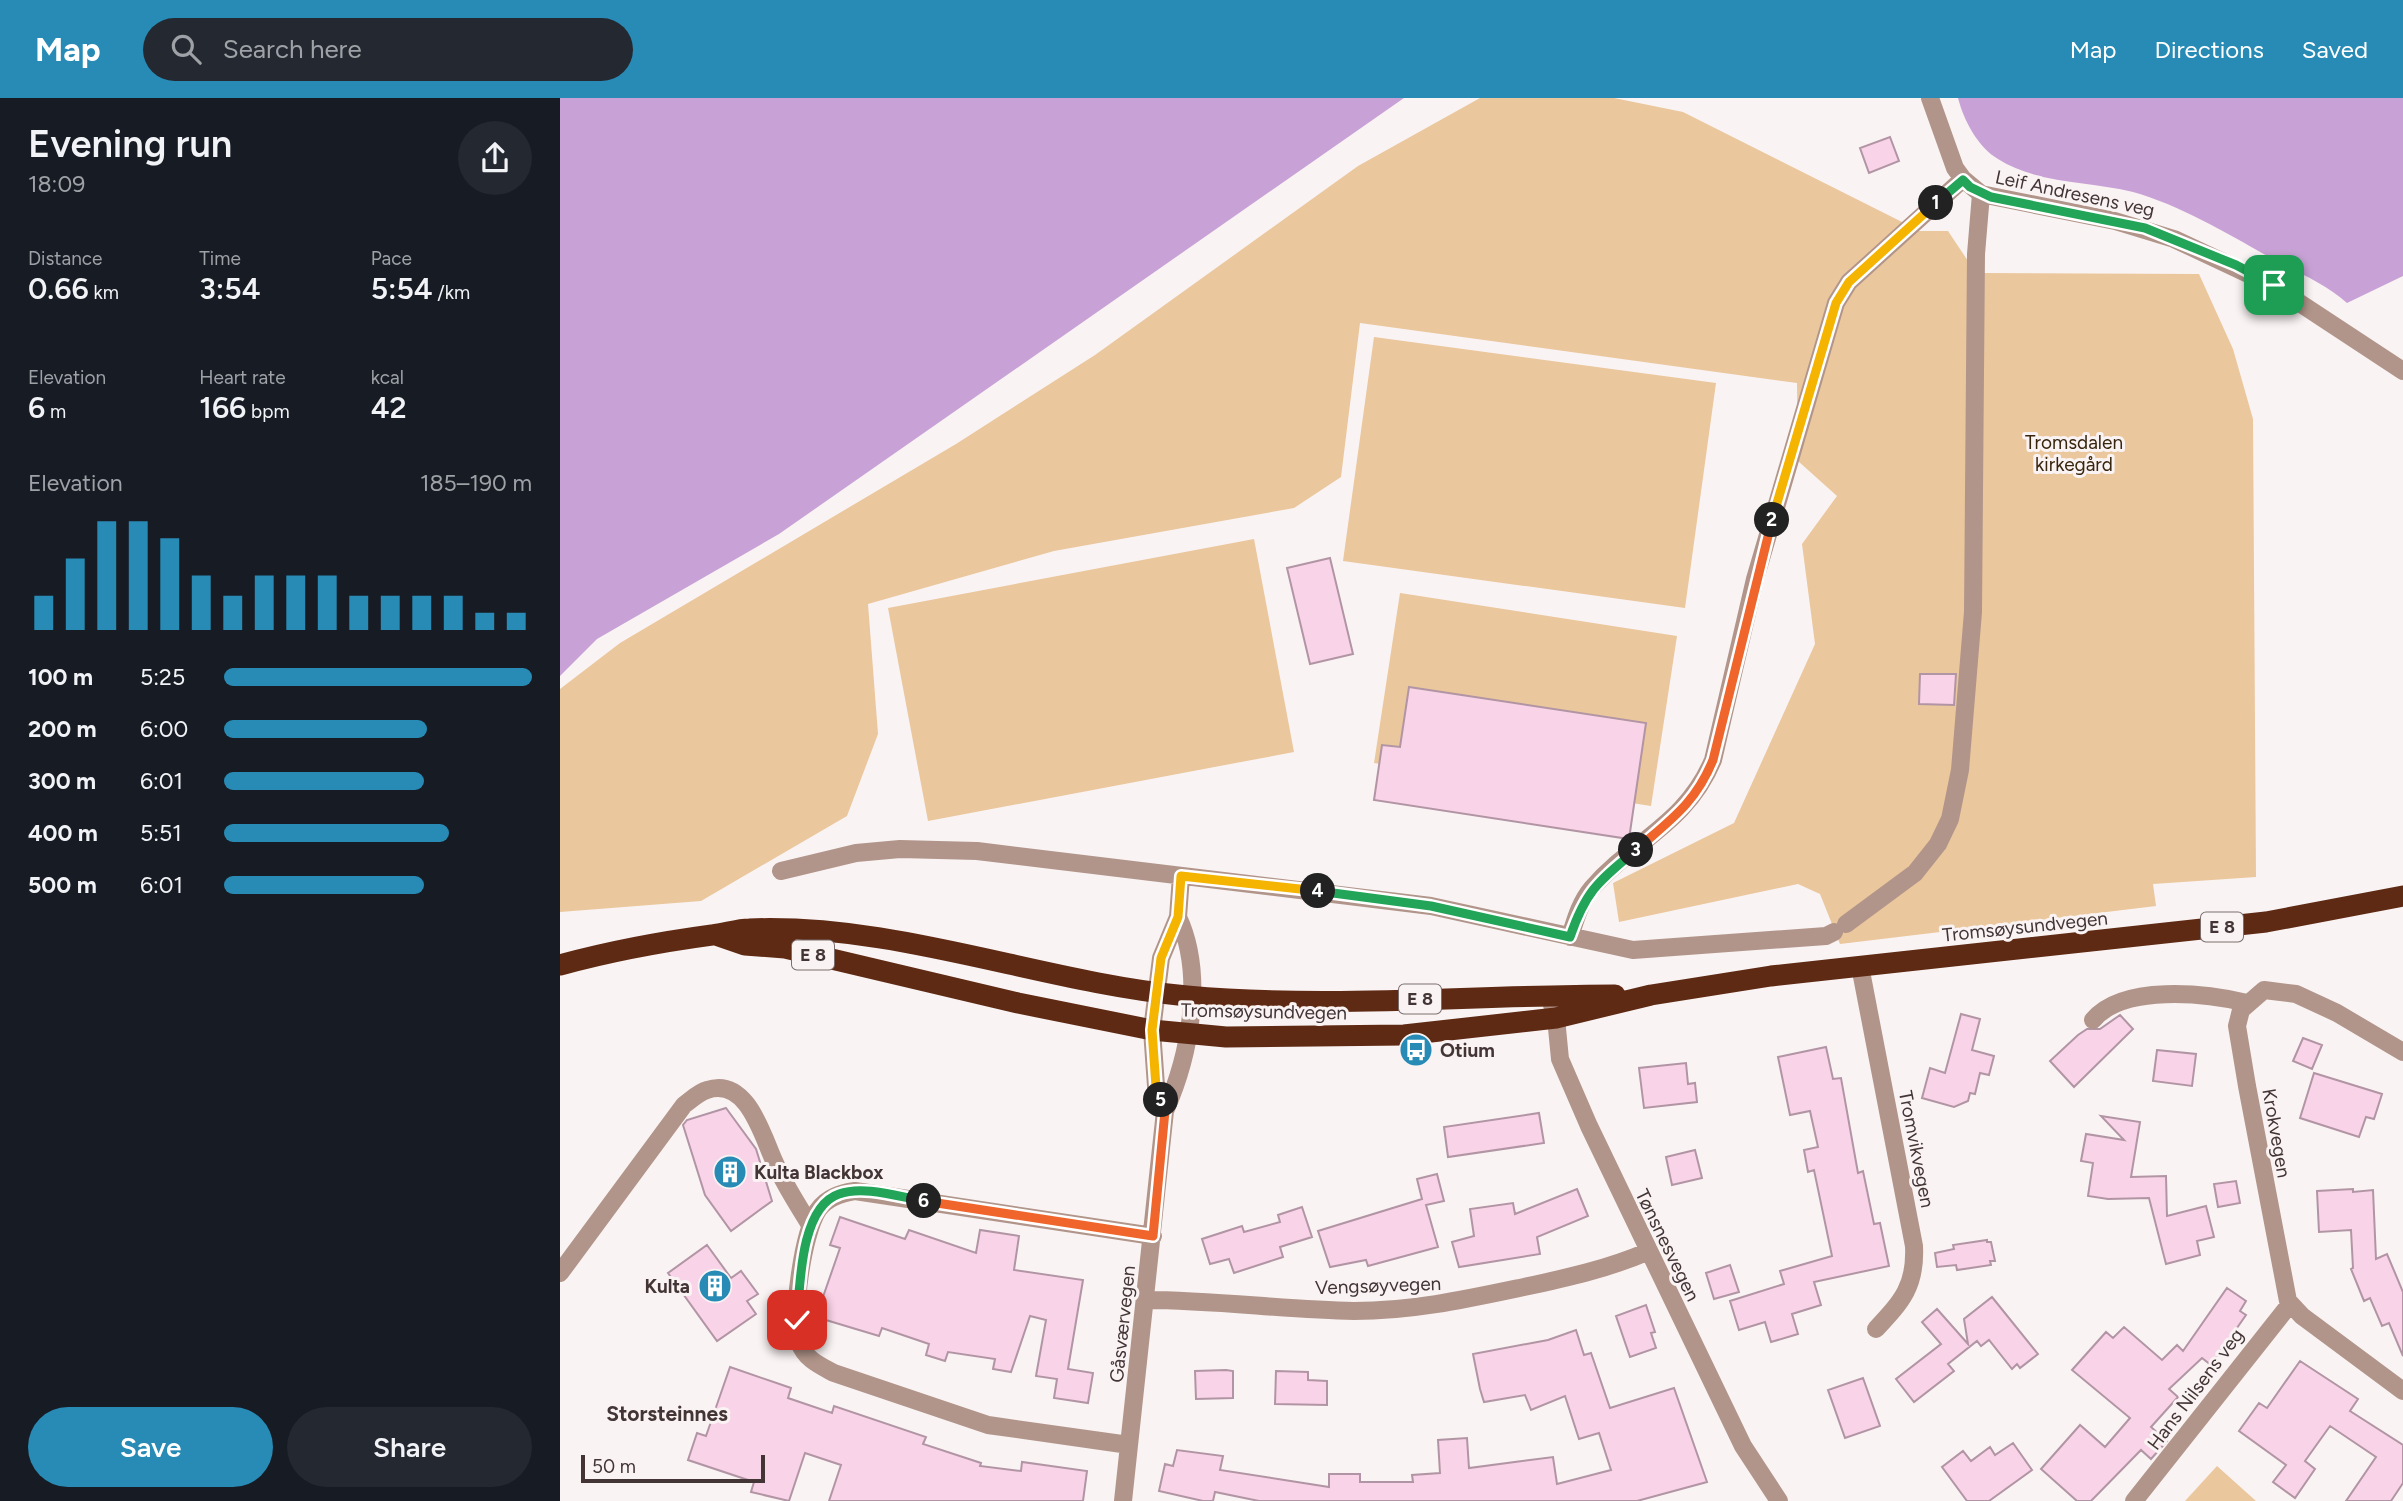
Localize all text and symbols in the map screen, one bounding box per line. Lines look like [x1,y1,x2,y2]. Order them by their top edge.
search box [143,18,633,81]
text: Map [35,30,101,69]
icon: search [167,30,205,68]
text: Search here [223,33,362,65]
text: Map [2070,35,2116,64]
text: Directions [2154,35,2264,64]
text: Saved [2302,35,2368,64]
text: Evening run [28,121,232,167]
button: share [458,121,532,195]
street label: Leif Andresens veg [1993,165,2157,222]
text: 18:09 [28,170,85,198]
pin: 1 [1918,186,1954,220]
text: 1 [1931,191,1940,214]
text: Distance [28,247,102,270]
text: Time [199,247,241,270]
text: Pace [371,247,412,270]
pin [2244,255,2304,315]
icon: arrive [2255,266,2293,304]
text: 0.66 [28,270,89,307]
text: 3:54 [199,270,261,307]
text: 5:54 [371,270,433,307]
text: km [89,281,119,304]
text: /km [433,281,470,304]
text: Elevation [28,366,106,389]
text: Heart rate [199,366,286,389]
text: kcal [371,366,404,389]
text: 6 [28,389,45,426]
text: 166 [199,389,246,426]
text: 42 [371,389,407,426]
text: m [45,400,66,423]
text: bpm [246,400,290,423]
park label: Tromsdalen kirkegård [2025,431,2123,476]
text: Elevation [28,469,123,497]
text: 185–190 m [420,469,532,497]
pin: 2 [1754,502,1790,538]
text: 2 [1766,508,1777,531]
text: 100 m [28,663,93,691]
text: 5:25 [140,663,185,691]
text: 200 m [28,715,97,743]
text: 6:00 [140,715,188,743]
text: 300 m [28,767,96,795]
text: 6:01 [140,767,183,795]
text: 400 m [28,819,98,847]
text: 5:51 [140,819,182,847]
pin: 3 [1618,832,1654,868]
text: 3 [1630,838,1641,861]
text: 500 m [28,871,97,899]
text: 6:01 [140,871,183,899]
pin: 4 [1300,874,1336,908]
text: 4 [1311,879,1324,902]
street label: Tromsøysundvegen [1941,906,2109,947]
road number: E 8 [2201,912,2243,942]
road number: E 8 [792,940,834,970]
road number: E 8 [1399,985,1441,1014]
street label: Tromsøysundvegen [1181,999,1347,1024]
bus stop icon: Otium [1397,1031,1435,1069]
place label: Otium [1440,1039,1495,1062]
pin: 5 [1144,1082,1178,1118]
street label: Krokvegen [2257,1087,2296,1180]
text: 5 [1155,1088,1166,1111]
street label: Tromvikvegen [1894,1089,1939,1210]
building icon: Kulta Blackbox [711,1153,749,1191]
place label: Kulta Blackbox [754,1161,883,1184]
pin: 6 [906,1184,942,1218]
street label: Tønsnesvegen [1631,1185,1705,1305]
text: 6 [918,1189,929,1212]
street label: Gåsværvegen [1105,1264,1140,1384]
building icon: Kulta [696,1267,734,1305]
street label: Vengsøyvegen [1315,1272,1442,1299]
place label: Kulta [644,1275,690,1298]
pin [767,1290,827,1350]
icon: check [778,1301,816,1339]
street label: Hans Nilsens veg [2142,1324,2249,1455]
district label: Storsteinnes [606,1401,728,1426]
button: Save [28,1407,273,1487]
button: Share [287,1407,532,1487]
scale bar [581,1452,765,1484]
text: 50 m [592,1455,636,1478]

